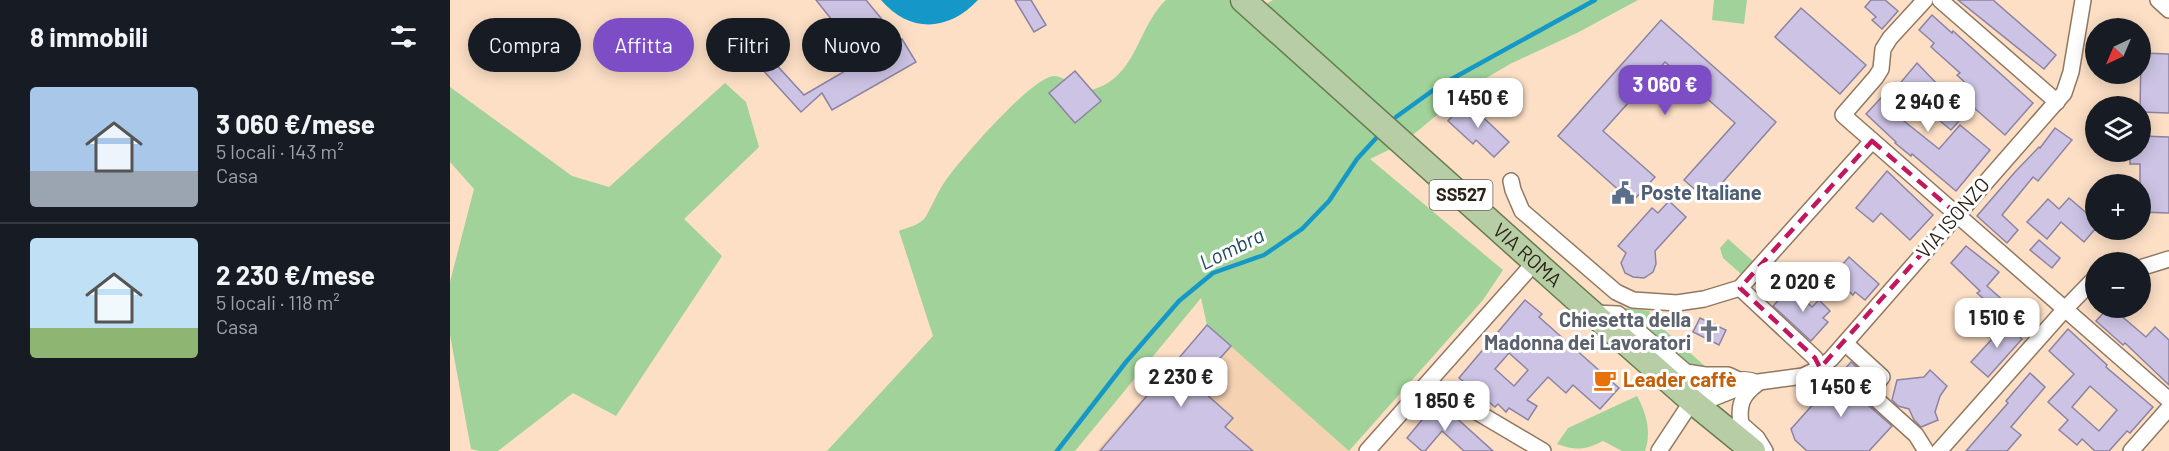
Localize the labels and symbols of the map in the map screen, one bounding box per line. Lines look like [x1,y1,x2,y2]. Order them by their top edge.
north arrow [2085,18,2151,84]
pin: 3 060 € [1610,65,1720,116]
pin: 1 450 € [1423,78,1533,129]
pin: 2 940 € [1873,82,1983,133]
street label: VIA ISONZO [1911,172,1994,263]
road number: SS527 [1430,180,1492,210]
public building icon: Poste Italiane [1610,180,1636,206]
place label: Poste Italiane [1641,180,1762,204]
street label: VIA ROMA [1489,217,1567,291]
water label: Lombra [1195,221,1268,274]
pin: 2 020 € [1748,262,1858,313]
pin: 1 510 € [1942,298,2052,349]
place label: Chiesetta della Madonna dei Lavoratori [1484,307,1691,354]
church icon: Chiesetta della Madonna dei Lavoratori [1696,318,1722,344]
pin: 2 230 € [1126,357,1236,408]
cafe icon: Leader caffè [1592,367,1618,393]
place label: Leader caffè [1623,367,1737,391]
pin: 1 450 € [1786,367,1896,418]
pin: 1 850 € [1390,381,1500,432]

